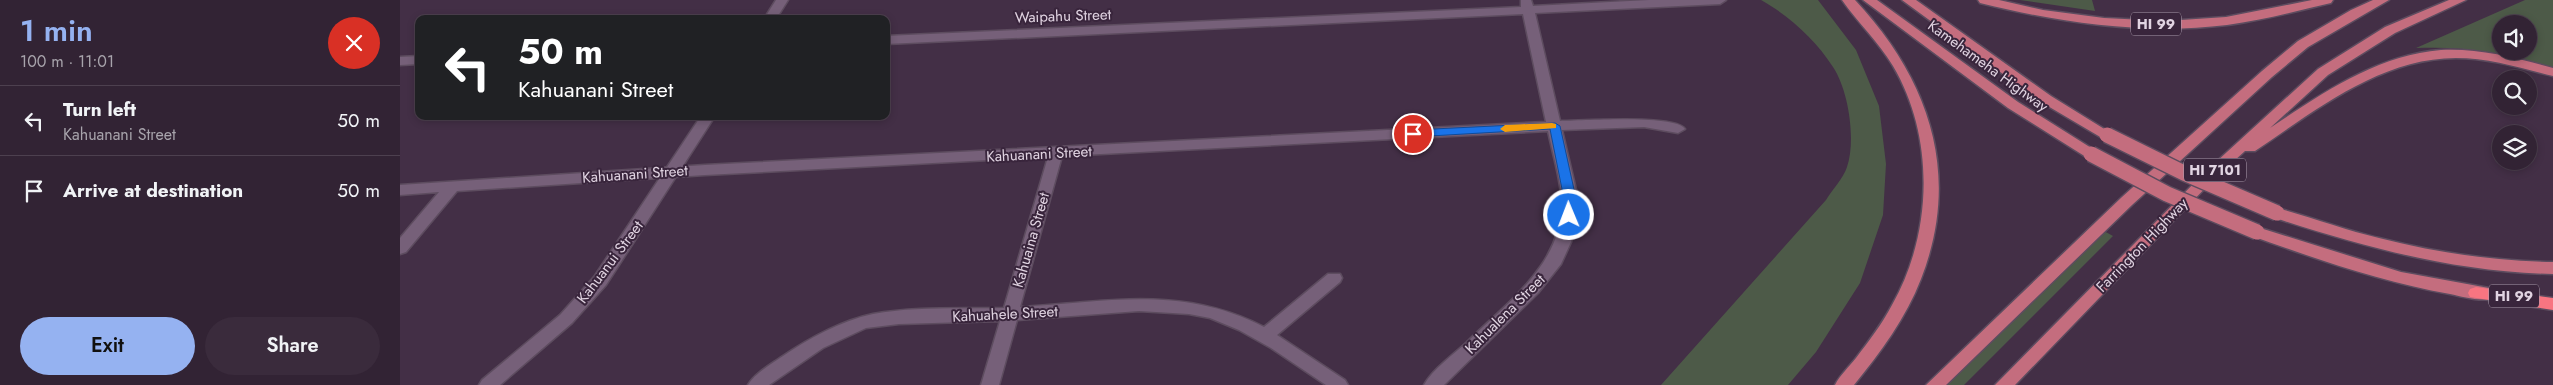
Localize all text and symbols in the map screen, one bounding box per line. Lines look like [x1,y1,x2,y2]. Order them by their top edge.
street label: Waipahu Street [1015,3,1112,29]
text: 1 min [20,9,93,52]
road number: HI 99 [2131,12,2181,36]
street label: Kamehameha Highway [1923,15,2053,117]
map controls [2492,15,2537,170]
button: sound [2492,15,2537,60]
button: close [328,17,380,69]
text: 50 m [518,27,603,77]
icon: left [435,35,500,100]
text: 100 m · 11:01 [20,50,114,73]
button: search [2492,70,2537,115]
text: Kahuanani Street [518,73,673,105]
text: Turn left [63,96,136,123]
icon: left [20,107,48,135]
text: 50 m [337,107,380,134]
pin [1392,113,1434,155]
icon: arrive [1399,120,1427,148]
text: Kahuanani Street [63,123,176,146]
button: layers [2492,125,2537,170]
street label: Kahuanani Street [986,140,1093,168]
road number: HI 7101 [2184,158,2246,182]
street label: Kahuanani Street [581,159,689,189]
icon: arrive [20,177,48,205]
text: Arrive at destination [63,177,243,204]
text: 50 m [337,177,380,204]
position arrow [1542,188,1594,240]
street label: Kahuaina Street [1007,190,1055,290]
street label: Farrington Highway [2091,192,2193,297]
street label: Kahuanui Street [572,216,649,308]
street label: Kahualena Street [1460,269,1550,359]
road number: HI 99 [2489,284,2539,308]
street label: Kahuahele Street [952,300,1059,328]
button: Exit [20,317,195,375]
button: Share [205,317,380,375]

